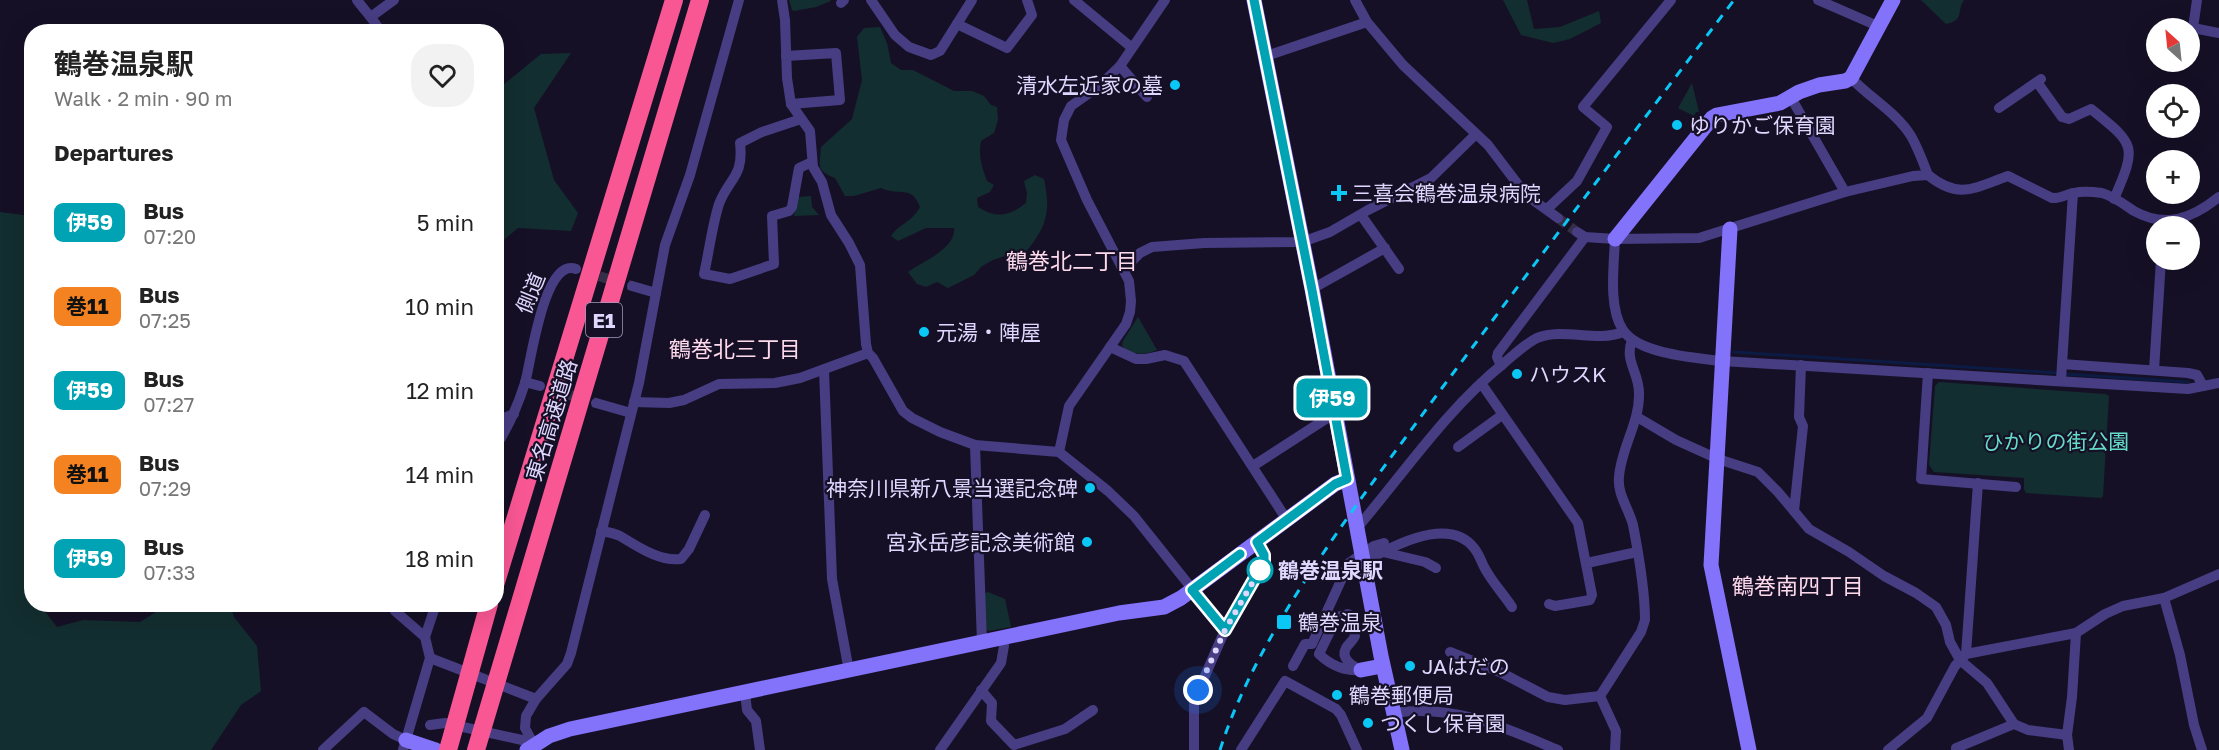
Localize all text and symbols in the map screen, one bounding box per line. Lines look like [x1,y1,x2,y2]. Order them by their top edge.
north arrow [2146,18,2200,72]
map controls [2146,18,2200,270]
button: heart [411,44,474,107]
text: 鶴巻温泉駅 [54,47,194,80]
place label: 清水左近家の墓 [1016,72,1163,98]
marker: 清水左近家の墓 [1168,78,1182,92]
button: locate [2146,84,2200,138]
text: Walk · 2 min · 90 m [54,86,233,110]
place label: ゆりかご保育園 [1689,112,1836,138]
marker: ゆりかご保育園 [1670,118,1684,132]
text: Departures [54,139,173,166]
button: + [2146,150,2200,204]
place label: 三喜会鶴巻温泉病院 [1352,180,1541,206]
marker: 三喜会鶴巻温泉病院 [1330,184,1348,202]
text: Bus [143,197,184,224]
text: 伊59 [66,209,113,235]
text: 5 min [417,209,474,236]
button: − [2146,216,2200,270]
text: 07:20 [143,224,196,248]
district label: 鶴巻北二丁目 [1006,247,1138,274]
street label: 側道 [510,269,550,317]
text: Bus [139,281,180,308]
text: 巻11 [66,293,109,319]
text: 10 min [405,293,474,320]
road number: E1 [586,303,622,337]
text: 07:25 [139,308,191,332]
place label: 元湯・陣屋 [936,319,1041,345]
marker: 元湯・陣屋 [917,325,931,339]
district label: 鶴巻北三丁目 [669,335,801,362]
street label: 東名高速道路 [520,356,582,484]
place label: ハウスK [1529,361,1607,387]
text: Bus [143,365,184,392]
marker: ハウスK [1510,367,1524,381]
text: 伊59 [66,377,113,403]
text: 12 min [406,377,474,404]
line badge: 伊59 [1298,378,1366,418]
text: 伊59 [1308,385,1356,411]
text: 07:27 [143,392,194,416]
park label: ひかりの街公園 [1983,428,2130,454]
text: Bus [139,449,180,476]
text: 巻11 [66,461,109,487]
text: 14 min [406,461,474,488]
place label: 神奈川県新八景当選記念碑 [826,475,1078,501]
text: 07:29 [139,476,191,500]
marker: 神奈川県新八景当選記念碑 [1083,481,1097,495]
place label: 宮永岳彦記念美術館 [886,529,1075,555]
text: Bus [143,533,184,560]
marker: 宮永岳彦記念美術館 [1080,535,1094,549]
text: 伊59 [66,545,113,571]
text: 18 min [406,545,474,572]
marker: 鶴巻温泉駅 [1247,557,1273,583]
place label: 鶴巻温泉駅 [1278,557,1383,583]
text: 07:33 [143,560,196,584]
district label: 鶴巻南四丁目 [1732,572,1864,599]
place label: 鶴巻温泉 [1298,609,1382,635]
marker: 鶴巻温泉 [1275,613,1293,631]
place label: JAはだの [1422,653,1510,679]
marker: JAはだの [1403,659,1417,673]
your location [1183,675,1213,705]
place label: 鶴巻郵便局 [1349,682,1454,708]
marker: 鶴巻郵便局 [1330,688,1344,702]
place label: つくし保育園 [1380,710,1506,736]
marker: つくし保育園 [1361,716,1375,730]

